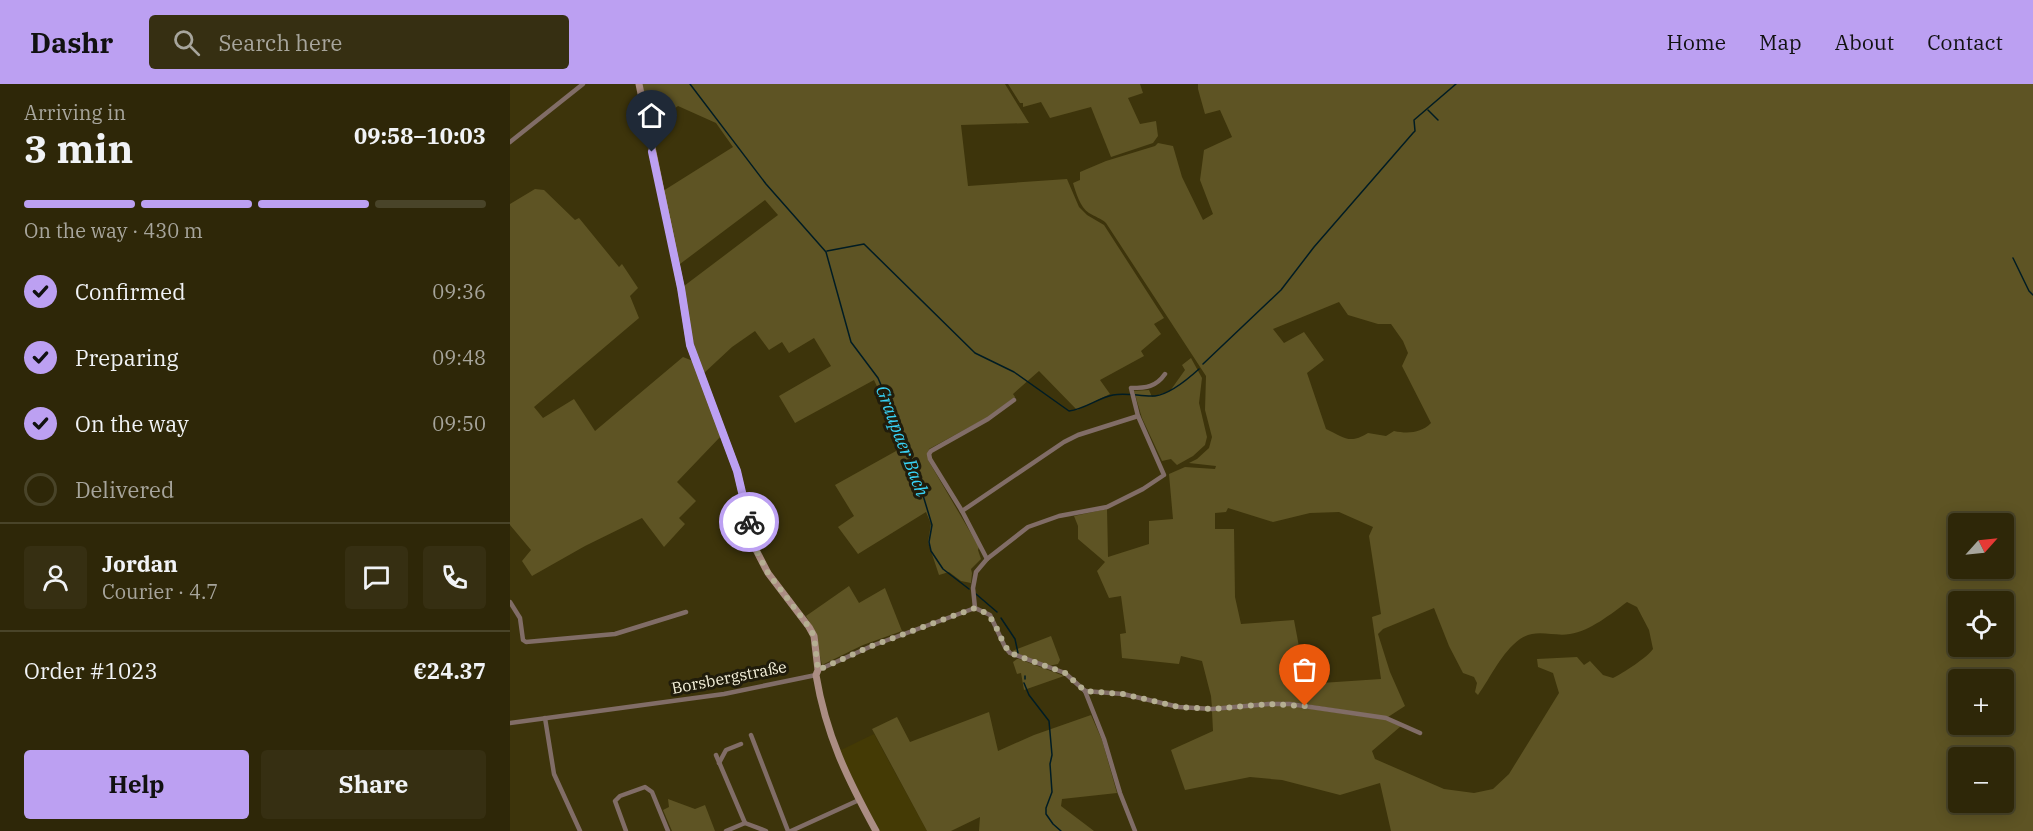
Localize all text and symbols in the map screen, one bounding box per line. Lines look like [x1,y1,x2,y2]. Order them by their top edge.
search box [149,15,569,69]
text: Dashr [30,24,113,61]
icon: search [170,26,203,59]
text: Search here [218,28,342,57]
text: Home [1666,28,1726,56]
text: Map [1759,28,1802,56]
text: About [1835,28,1894,56]
text: Contact [1927,28,2003,56]
pin [626,90,677,152]
text: Arriving in [24,99,126,126]
icon: home [635,99,668,132]
text: 09:58–10:03 [354,121,486,150]
text: 3 min [24,123,133,174]
text: On the way · 430 m [24,217,203,244]
icon: check [24,275,57,308]
text: Confirmed [75,277,186,306]
text: 09:36 [432,278,486,305]
icon: check [24,341,57,374]
text: Preparing [75,343,179,372]
text: 09:48 [432,344,486,371]
water label: Graupaer Bach [871,382,934,500]
icon: check [24,407,57,440]
text: On the way [75,409,189,438]
text: 09:50 [432,410,486,437]
text: Delivered [75,475,174,504]
courier [719,492,779,552]
icon: bike [733,506,766,539]
north arrow [1948,513,2014,579]
map controls [1948,513,2014,813]
button: person [24,546,87,609]
button: chat [345,546,408,609]
button: phone [423,546,486,609]
text: Jordan [102,549,178,578]
text: Courier · 4.7 [102,578,218,605]
button: locate [1948,591,2014,657]
pin [1279,644,1330,706]
icon: bag [1288,653,1321,686]
text: Order #1023 [24,656,158,685]
text: €24.37 [413,656,486,685]
street label: Borsbergstraße [670,656,788,698]
button: + [1948,669,2014,735]
button: − [1948,747,2014,813]
button: Help [24,750,249,819]
button: Share [261,750,486,819]

